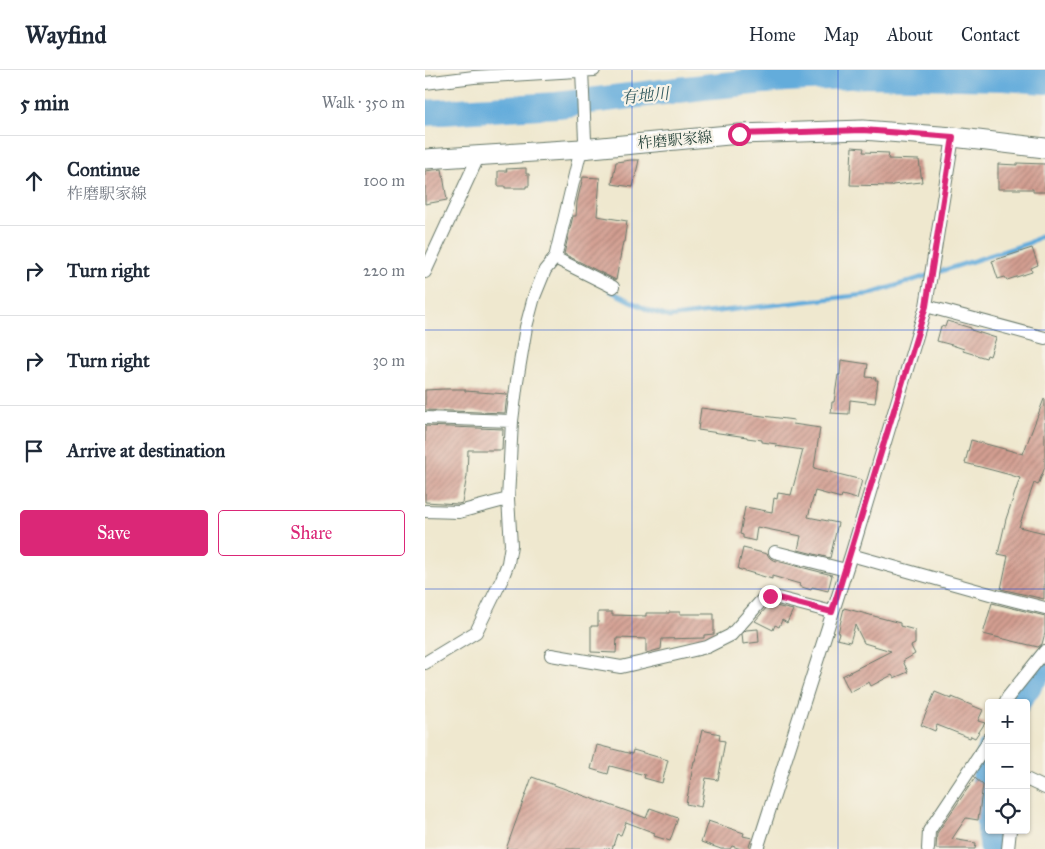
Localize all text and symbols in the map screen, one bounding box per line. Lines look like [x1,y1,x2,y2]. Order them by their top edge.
text: Wayfind [25,20,107,50]
text: Home [749,24,796,46]
text: Map [824,24,859,46]
text: About [887,24,933,46]
text: Contact [961,24,1020,46]
water label: 有地川 [620,83,672,107]
text: 5 min [20,90,69,116]
text: Walk · 350 m [322,93,405,112]
route start [728,123,751,146]
street label: 柞磨駅家線 [637,128,713,152]
text: Continue [67,158,140,181]
icon: ahead [20,167,48,195]
text: 100 m [363,171,405,190]
text: 柞磨駅家線 [67,184,147,203]
icon: right [20,257,48,285]
text: Turn right [67,259,150,282]
text: 220 m [363,261,405,280]
icon: right [20,347,48,375]
text: Turn right [67,349,150,372]
text: 30 m [372,351,405,370]
icon: arrive [20,437,48,465]
text: Arrive at destination [67,439,225,462]
button: Save [20,510,208,556]
button: Share [218,510,405,556]
route end [759,585,782,608]
map controls [985,699,1030,834]
button: + [985,699,1030,744]
button: − [985,744,1030,789]
button: locate [985,789,1030,834]

